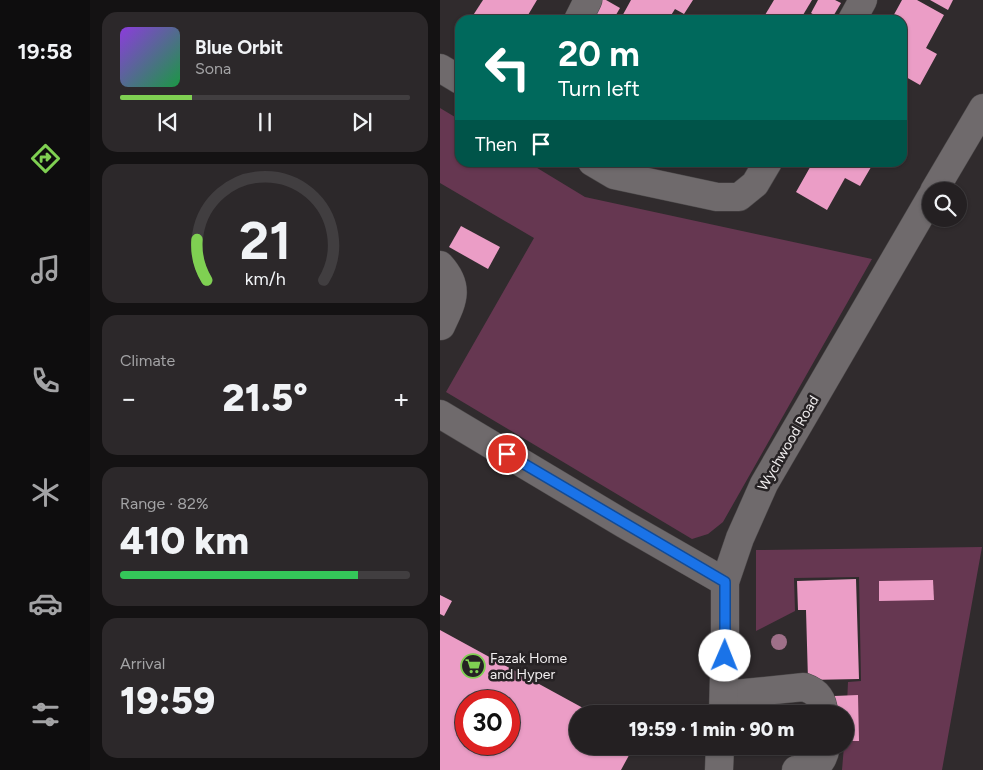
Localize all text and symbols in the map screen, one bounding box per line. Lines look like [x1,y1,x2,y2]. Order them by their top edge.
text: 20 m [558,33,640,75]
icon: left [475,35,540,100]
text: Blue Orbit [195,36,283,59]
text: 19:58 [18,38,72,65]
text: Sona [195,59,231,78]
text: Turn left [558,75,640,102]
icon: previous [154,108,182,136]
icon: pause [251,108,279,136]
icon: next [348,108,376,136]
icon: arrive [527,130,555,158]
text: Then [475,133,517,156]
icon: directions [28,141,63,176]
map controls [922,182,967,227]
button: search [922,182,967,227]
text: 21 [239,210,291,272]
icon: music [28,252,63,287]
text: km/h [245,268,285,289]
text: Climate [120,351,175,370]
icon: phone [28,363,63,398]
text: 21.5° [222,375,308,421]
text: − [120,381,137,415]
text: + [393,381,410,415]
street label: Wychwood Road [754,393,823,494]
pin [486,433,528,475]
icon: arrive [493,440,521,468]
icon: climate [28,475,63,510]
text: Range · 82% [120,494,209,513]
text: 410 km [120,518,249,564]
icon: car [28,586,63,621]
position arrow [698,629,750,681]
place label: Fazak Home and Hyper [490,650,567,683]
supermarket icon: Fazak Home and Hyper [460,653,486,679]
text: Arrival [120,654,165,673]
text: 19:59 [120,678,215,724]
speed limit sign: 30 [455,690,520,755]
icon: filters [28,697,63,732]
text: 19:59 · 1 min · 90 m [629,718,794,741]

